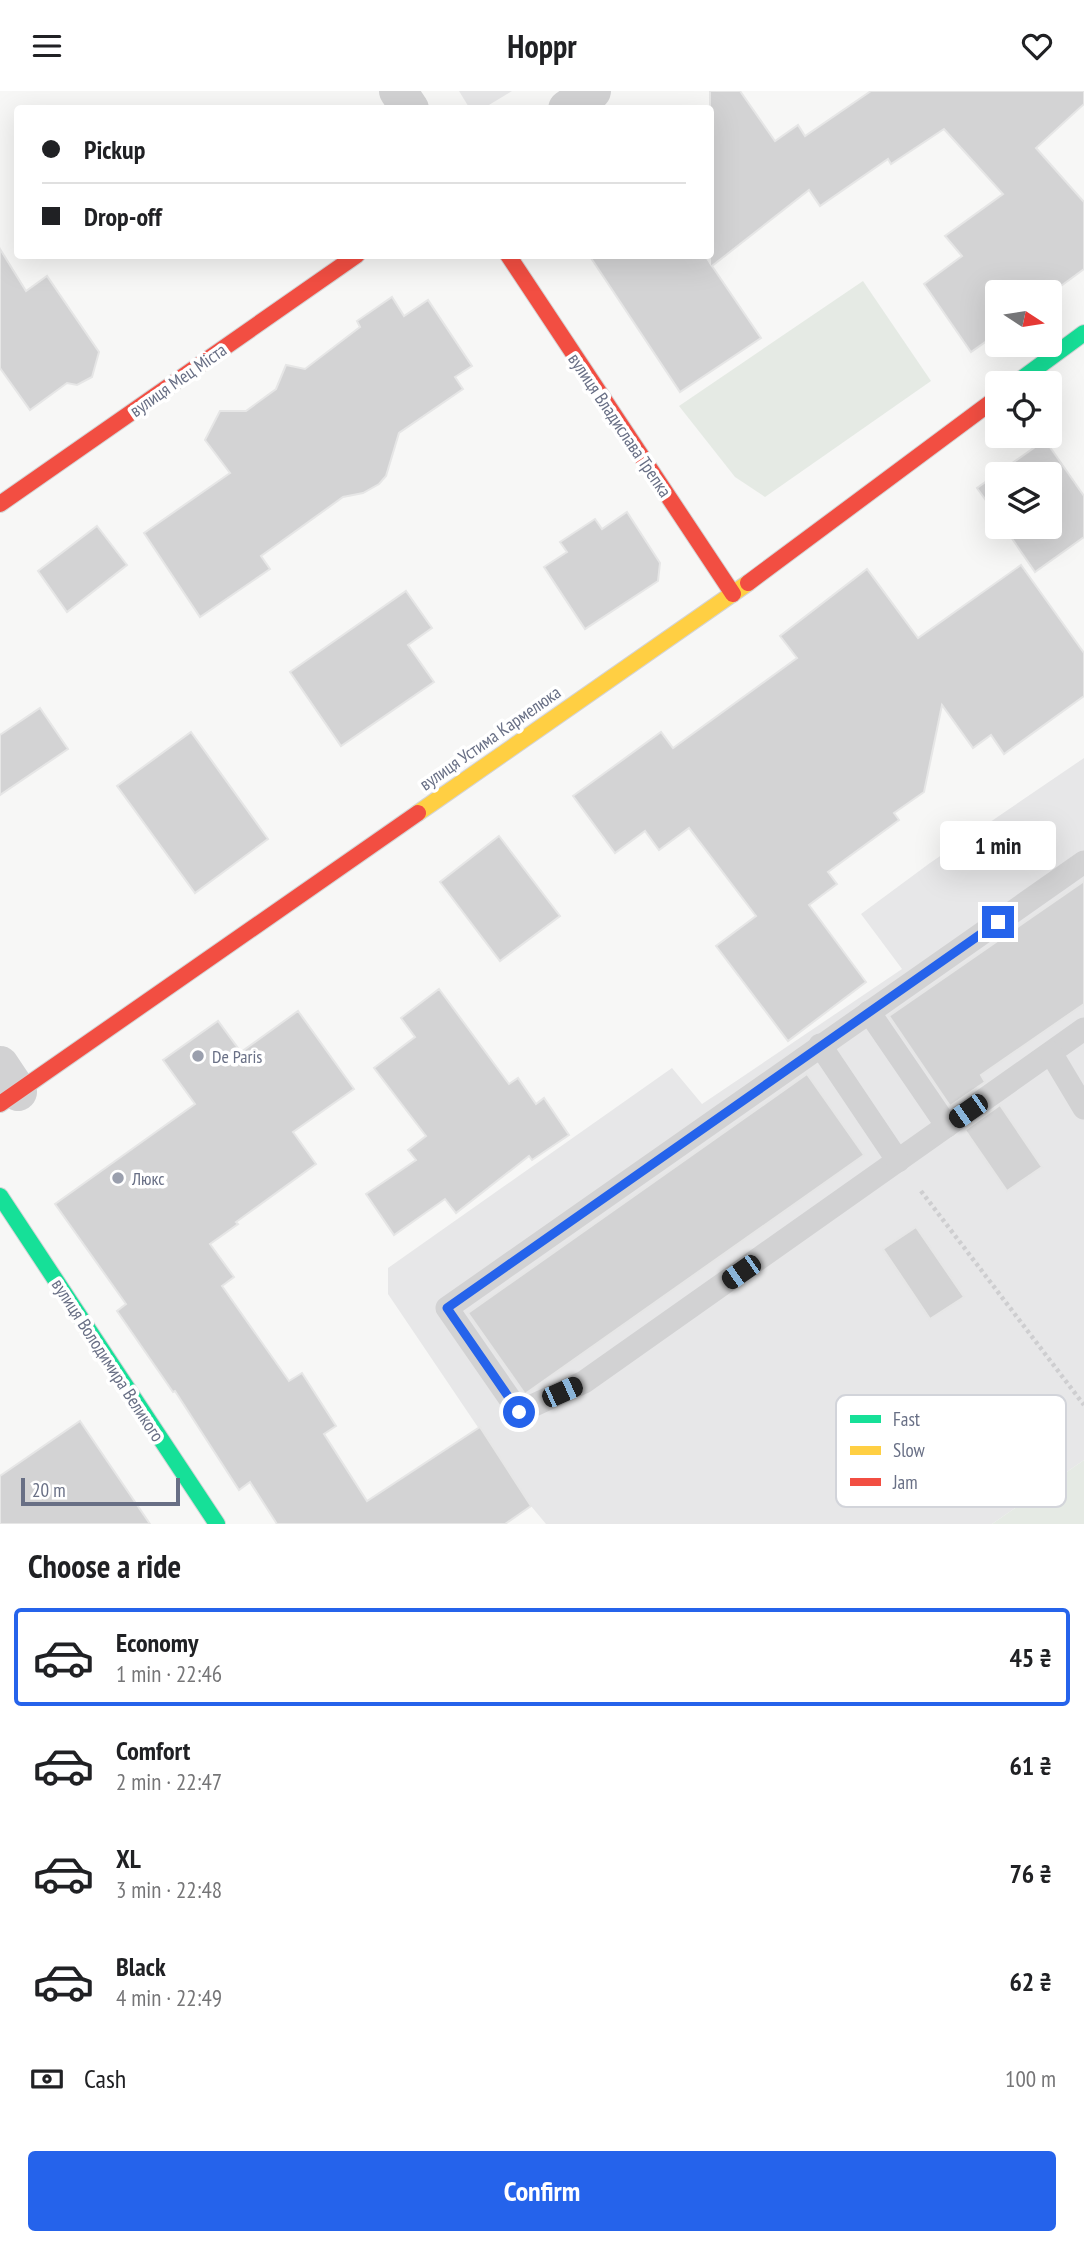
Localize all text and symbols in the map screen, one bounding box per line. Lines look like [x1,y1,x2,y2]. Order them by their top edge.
text: Hoppr [507,25,577,67]
icon: menu [28,27,66,65]
icon: heart [1018,27,1056,65]
text: Pickup [84,133,145,166]
text: Drop-off [84,200,162,233]
north arrow [985,280,1062,357]
map controls [985,280,1062,539]
street label: вулиця Мец Міста [125,338,231,422]
street label: вулиця Владислава Трепка [563,349,677,501]
button: locate [985,371,1062,448]
button: layers [985,462,1062,539]
street label: вулиця Устима Кармелюка [415,681,565,795]
callout: 1 min [940,821,1056,869]
text: 1 min [975,831,1021,860]
route end [982,906,1014,938]
place label: De Paris [212,1045,262,1068]
marker: De Paris [190,1048,206,1064]
car [945,1090,992,1132]
place label: Люкс [131,1167,165,1190]
marker: Люкс [110,1170,126,1186]
car [718,1251,765,1293]
street label: вулиця Володимира Великого [47,1274,169,1446]
car [539,1374,586,1410]
legend [836,1395,1066,1507]
route start [503,1396,535,1428]
text: Fast [893,1407,921,1431]
text: Slow [893,1438,926,1462]
text: Jam [892,1470,918,1494]
scale bar [21,1475,180,1507]
text: 20 m [32,1478,66,1502]
text: Choose a ride [28,1545,181,1587]
icon: car [32,1626,95,1689]
text: Economy [116,1626,198,1659]
text: 45 ₴ [1009,1641,1052,1674]
text: 1 min · 22:46 [116,1659,222,1688]
icon: car [32,1734,95,1797]
text: Comfort [116,1734,190,1767]
text: 61 ₴ [1009,1749,1052,1782]
text: 2 min · 22:47 [116,1767,222,1796]
icon: car [32,1842,95,1905]
text: XL [116,1842,141,1875]
text: 76 ₴ [1009,1857,1052,1890]
text: 3 min · 22:48 [116,1875,222,1904]
icon: car [32,1950,95,2013]
text: Black [116,1950,166,1983]
text: 62 ₴ [1009,1965,1052,1998]
text: 4 min · 22:49 [116,1983,222,2012]
icon: cash [28,2060,66,2098]
text: Cash [84,2062,126,2095]
text: 100 m [1005,2064,1056,2093]
button: Confirm [28,2151,1056,2231]

